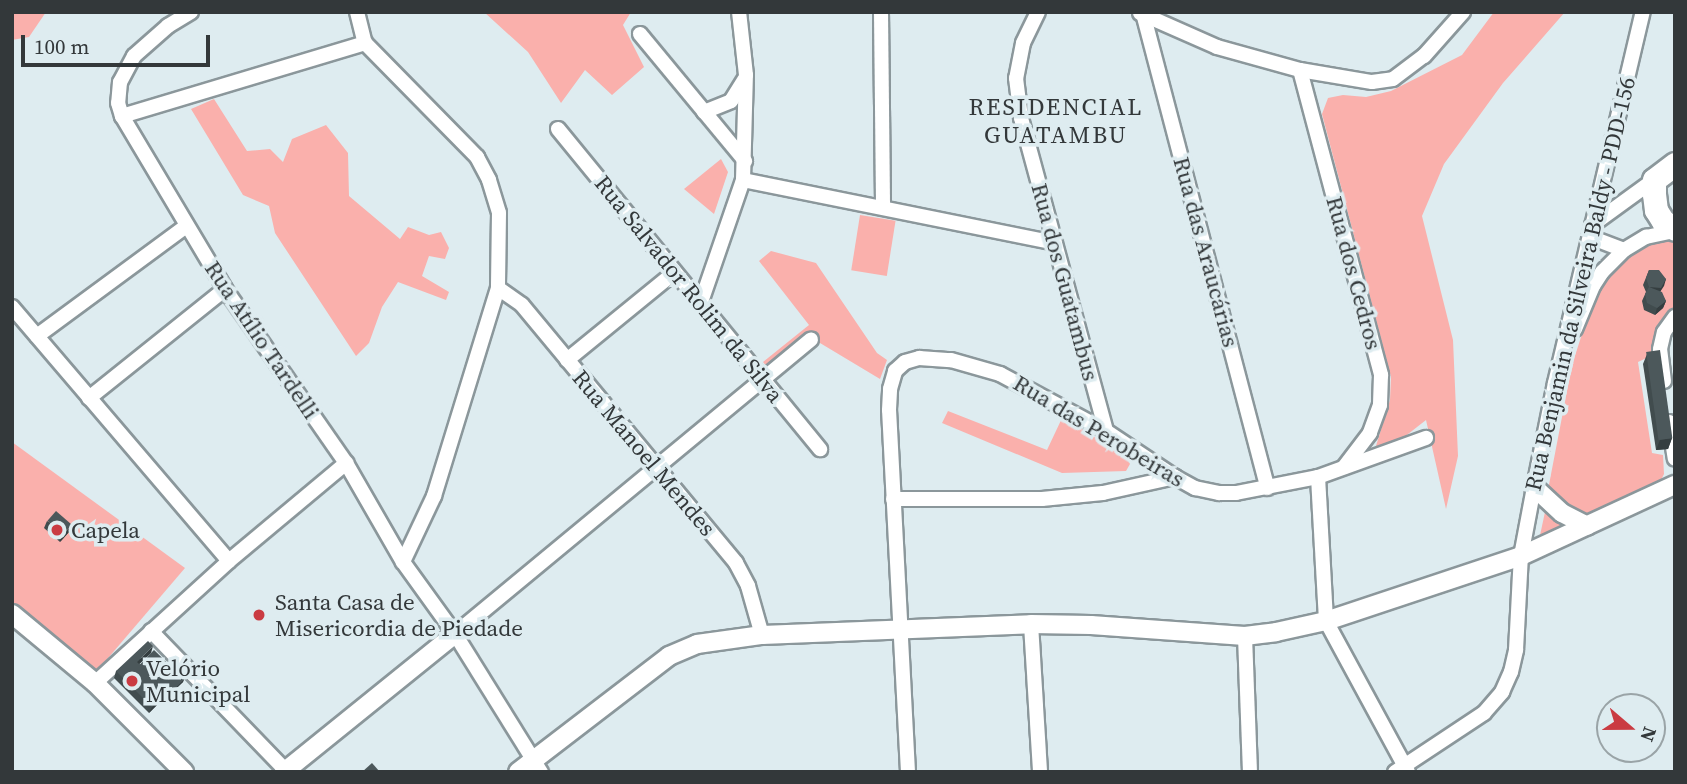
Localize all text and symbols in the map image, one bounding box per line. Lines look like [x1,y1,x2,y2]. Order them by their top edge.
scale bar [24,21,214,65]
text: 100 m [34,32,89,61]
street label: Rua Benjamin da Silveira Baldy - PDD-156 [1519,74,1641,494]
district label: RESIDENCIAL GUATAMBU [970,93,1142,149]
street label: Rua das Araucárias [1167,154,1245,350]
street label: Rua Salvador Rolim da Silva [589,170,789,408]
street label: Rua dos Guatambus [1025,180,1105,384]
street label: Rua dos Cedros [1320,193,1388,353]
street label: Rua Atílio Tardelli [199,256,325,424]
street label: Rua Manoel Mendes [567,364,721,542]
street label: Rua das Perobeiras [1008,369,1190,493]
place label: Capela [71,516,140,544]
marker: Capela [49,522,65,538]
place label: Santa Casa de Misericordia de Piedade [275,588,523,642]
marker: Santa Casa de Misericordia de Piedade [249,605,269,625]
place label: Velório Municipal [146,654,250,708]
marker: Velório Municipal [124,673,140,689]
north arrow [1596,693,1666,763]
text: N [1634,724,1663,745]

